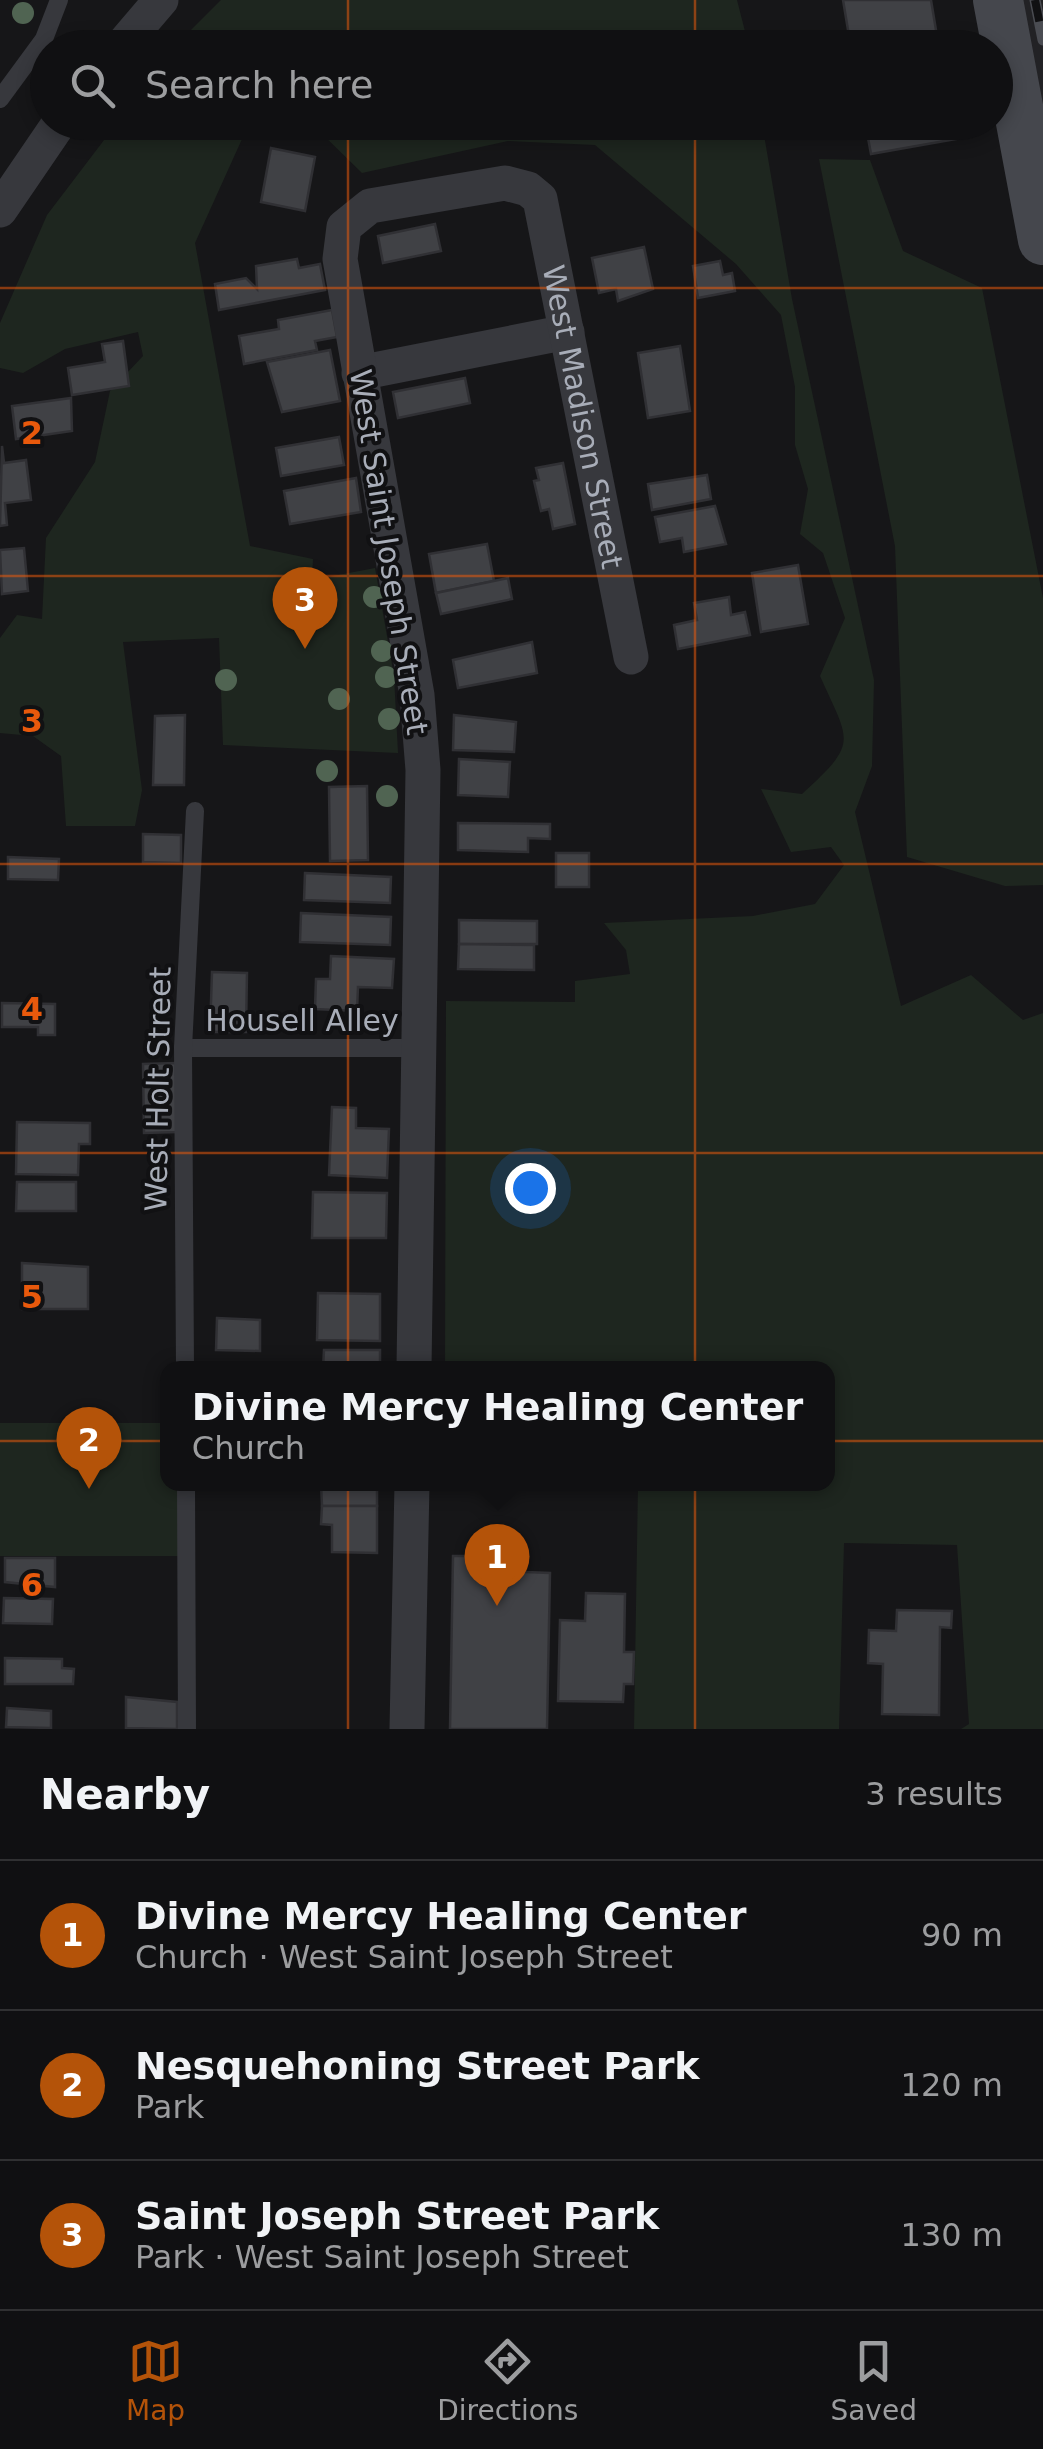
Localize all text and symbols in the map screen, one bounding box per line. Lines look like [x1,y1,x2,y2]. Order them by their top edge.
search box [30,30,1013,140]
icon: search [65,58,120,113]
text: Search here [145,63,373,107]
street label: West Madison Street [536,262,631,572]
street label: West Saint Joseph Street [343,367,435,737]
text: 2 [21,414,43,452]
pin: 3 [272,566,338,649]
text: 3 [21,702,43,740]
street label: West Holt Street [138,966,178,1212]
text: 4 [21,990,43,1028]
street label: Housell Alley [205,1003,399,1038]
your location [505,1163,556,1214]
text: 5 [21,1278,43,1316]
popup [160,1361,835,1491]
text: Divine Mercy Healing Center [192,1385,803,1429]
pin: 2 [56,1406,122,1489]
text: Church [192,1429,305,1467]
pin: 1 [464,1524,530,1606]
text: 6 [21,1566,43,1604]
text: Nearby [40,1770,210,1819]
text: 3 results [865,1775,1003,1813]
text: Divine Mercy Healing Center [135,1894,746,1938]
text: 1 [61,1916,84,1954]
text: 90 m [921,1916,1003,1954]
text: Church · West Saint Joseph Street [135,1938,673,1976]
text: Nesquehoning Street Park [135,2044,700,2088]
text: 2 [61,2066,84,2104]
text: 120 m [901,2066,1003,2104]
text: Park [135,2088,204,2126]
text: Saint Joseph Street Park [135,2194,659,2238]
text: 3 [61,2216,84,2254]
text: 130 m [901,2216,1003,2254]
text: Park · West Saint Joseph Street [135,2238,629,2276]
tab: Map [126,2334,185,2427]
tab: Directions [437,2334,578,2427]
tab: Saved [830,2334,917,2427]

